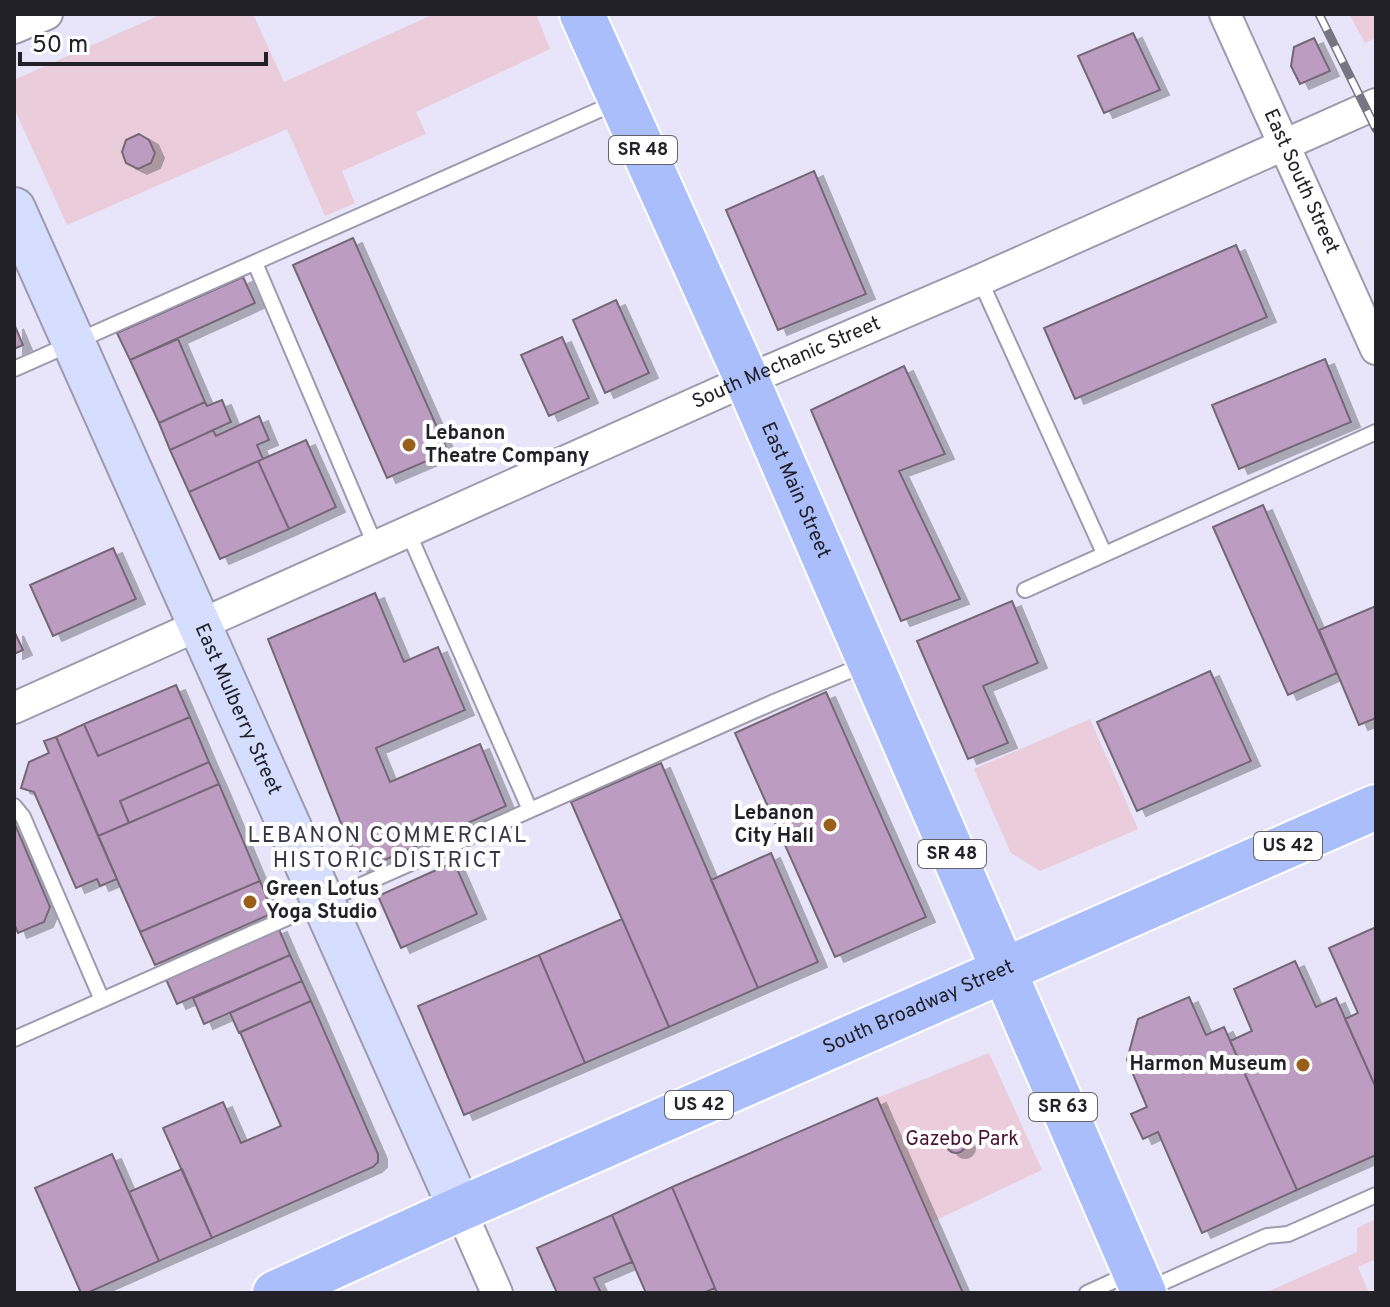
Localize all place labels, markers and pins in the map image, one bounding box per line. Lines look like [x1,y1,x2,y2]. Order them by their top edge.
place label: Lebanon Theatre Company [425,421,589,470]
marker: Lebanon Theatre Company [400,436,418,454]
place label: Lebanon City Hall [734,801,814,850]
marker: Lebanon City Hall [821,816,839,834]
place label: Green Lotus Yoga Studio [266,877,379,926]
marker: Green Lotus Yoga Studio [241,893,259,911]
place label: Harmon Museum [1129,1052,1287,1078]
marker: Harmon Museum [1294,1056,1312,1074]

